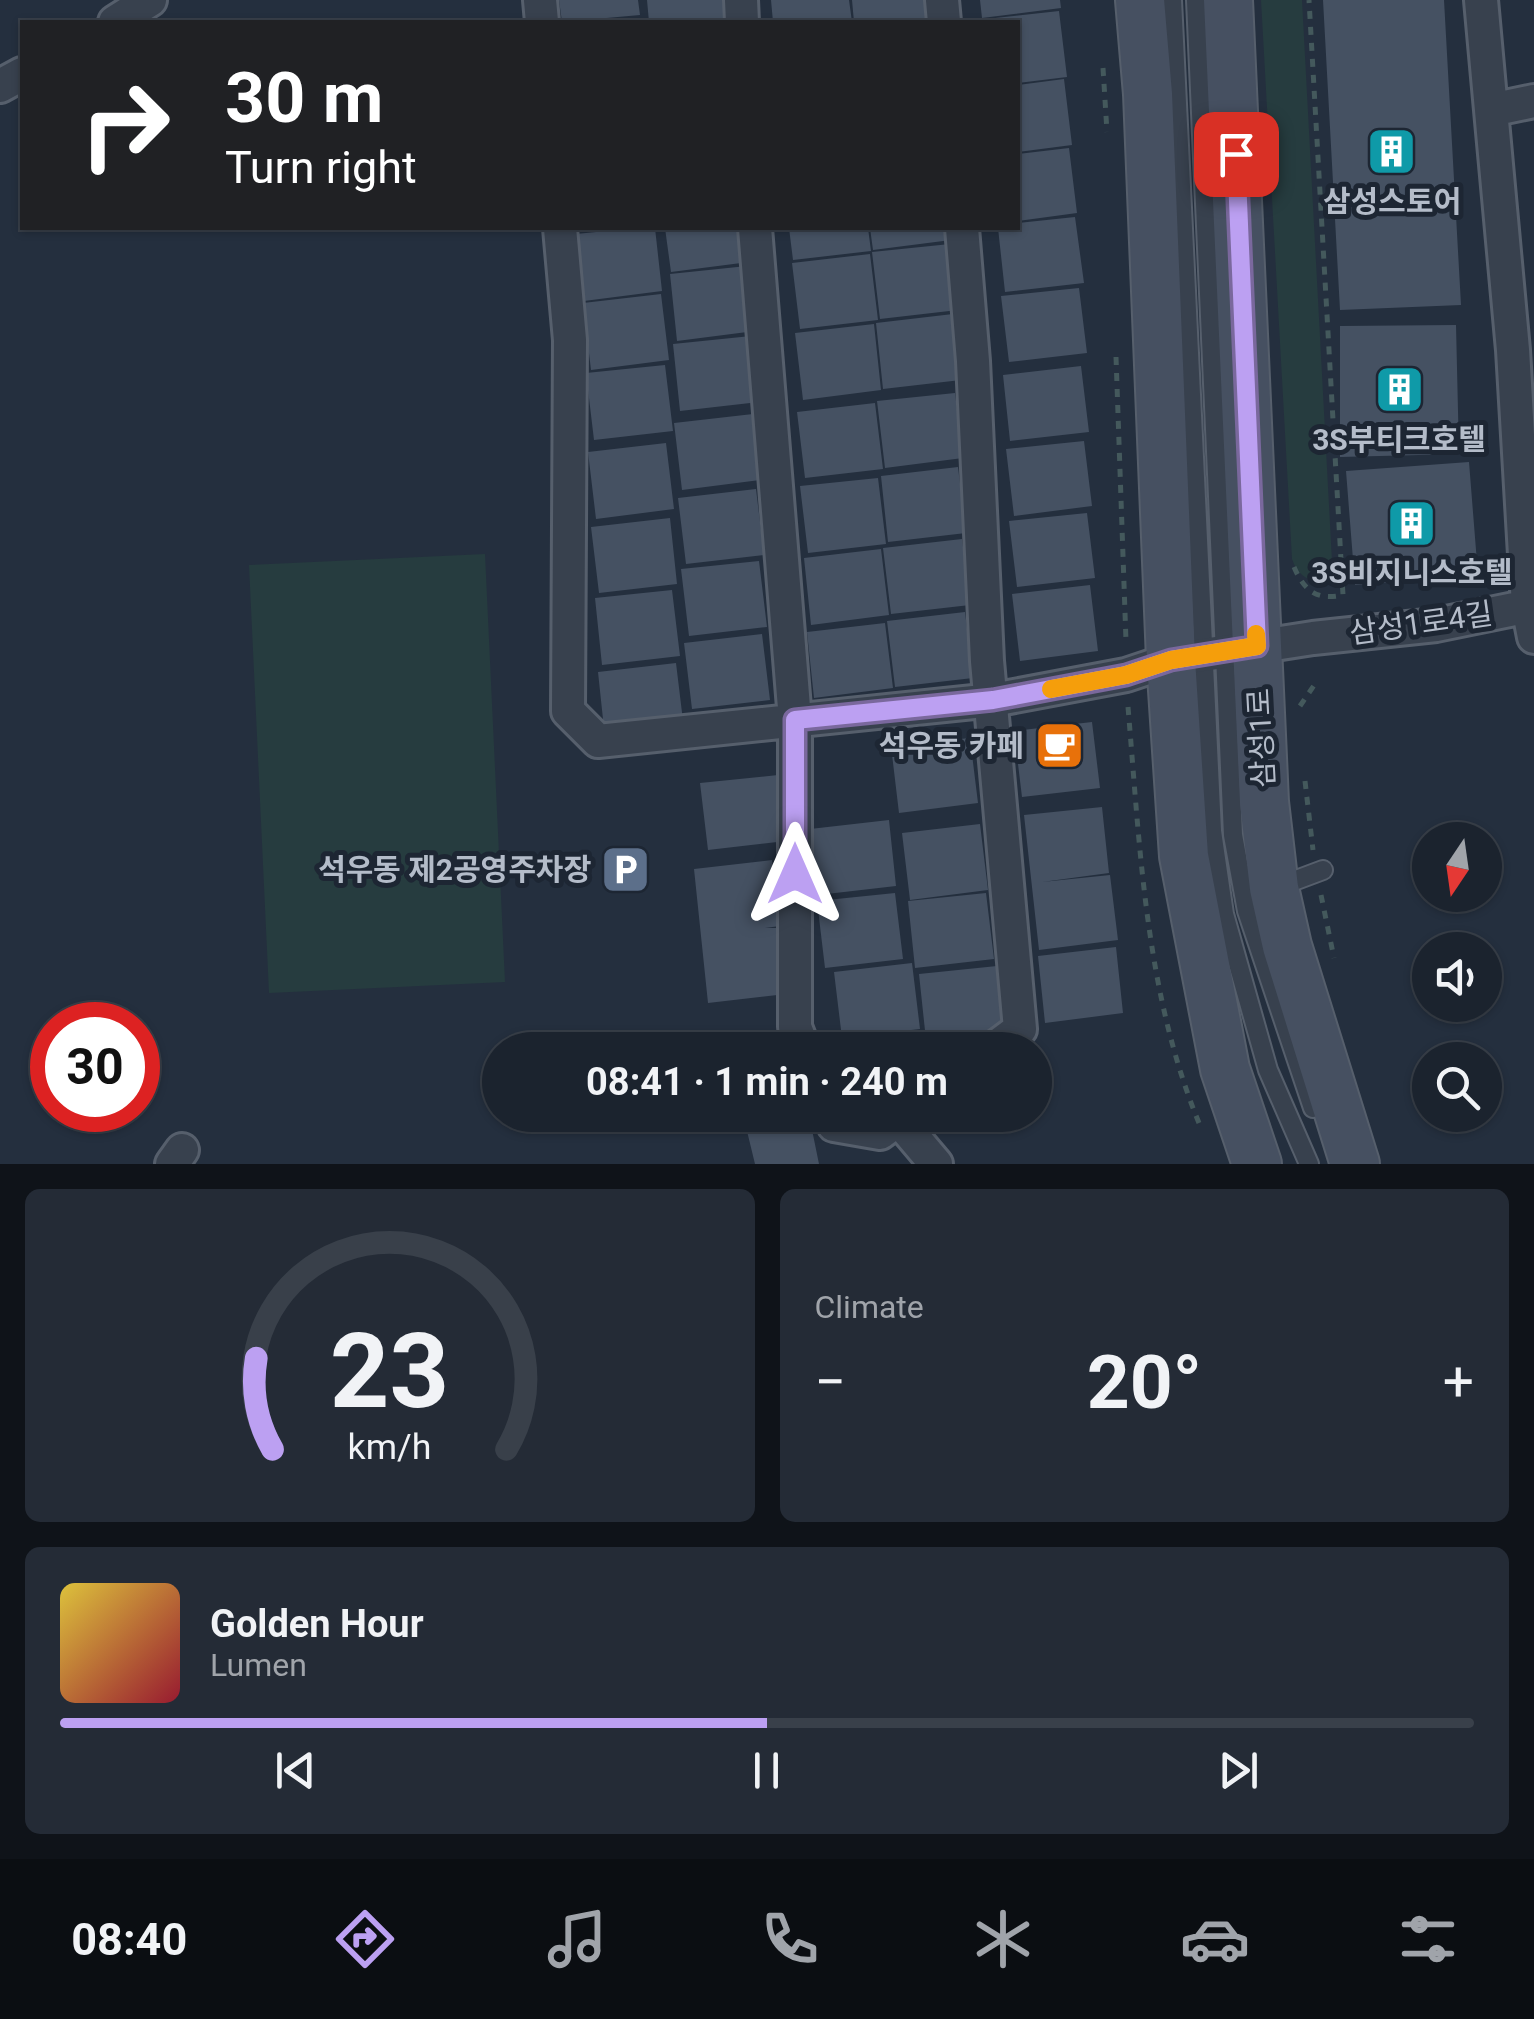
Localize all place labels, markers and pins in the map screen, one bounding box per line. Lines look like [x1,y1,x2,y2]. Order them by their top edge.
pin [1194,112,1279,197]
building icon: 삼성스토어 [1366,126,1418,178]
place label: 삼성스토어 [1323,184,1461,219]
building icon: 3S부티크호텔 [1373,364,1425,416]
place label: 3S부티크호텔 [1312,422,1486,457]
building icon: 3S비지니스호텔 [1386,497,1438,549]
place label: 3S비지니스호텔 [1311,555,1513,590]
cafe icon: 석우동 카페 [1033,719,1085,771]
place label: 석우동 카페 [879,728,1024,763]
parking icon: 석우동 제2공영주차장 [600,843,652,895]
place label: 석우동 제2공영주차장 [318,852,591,887]

